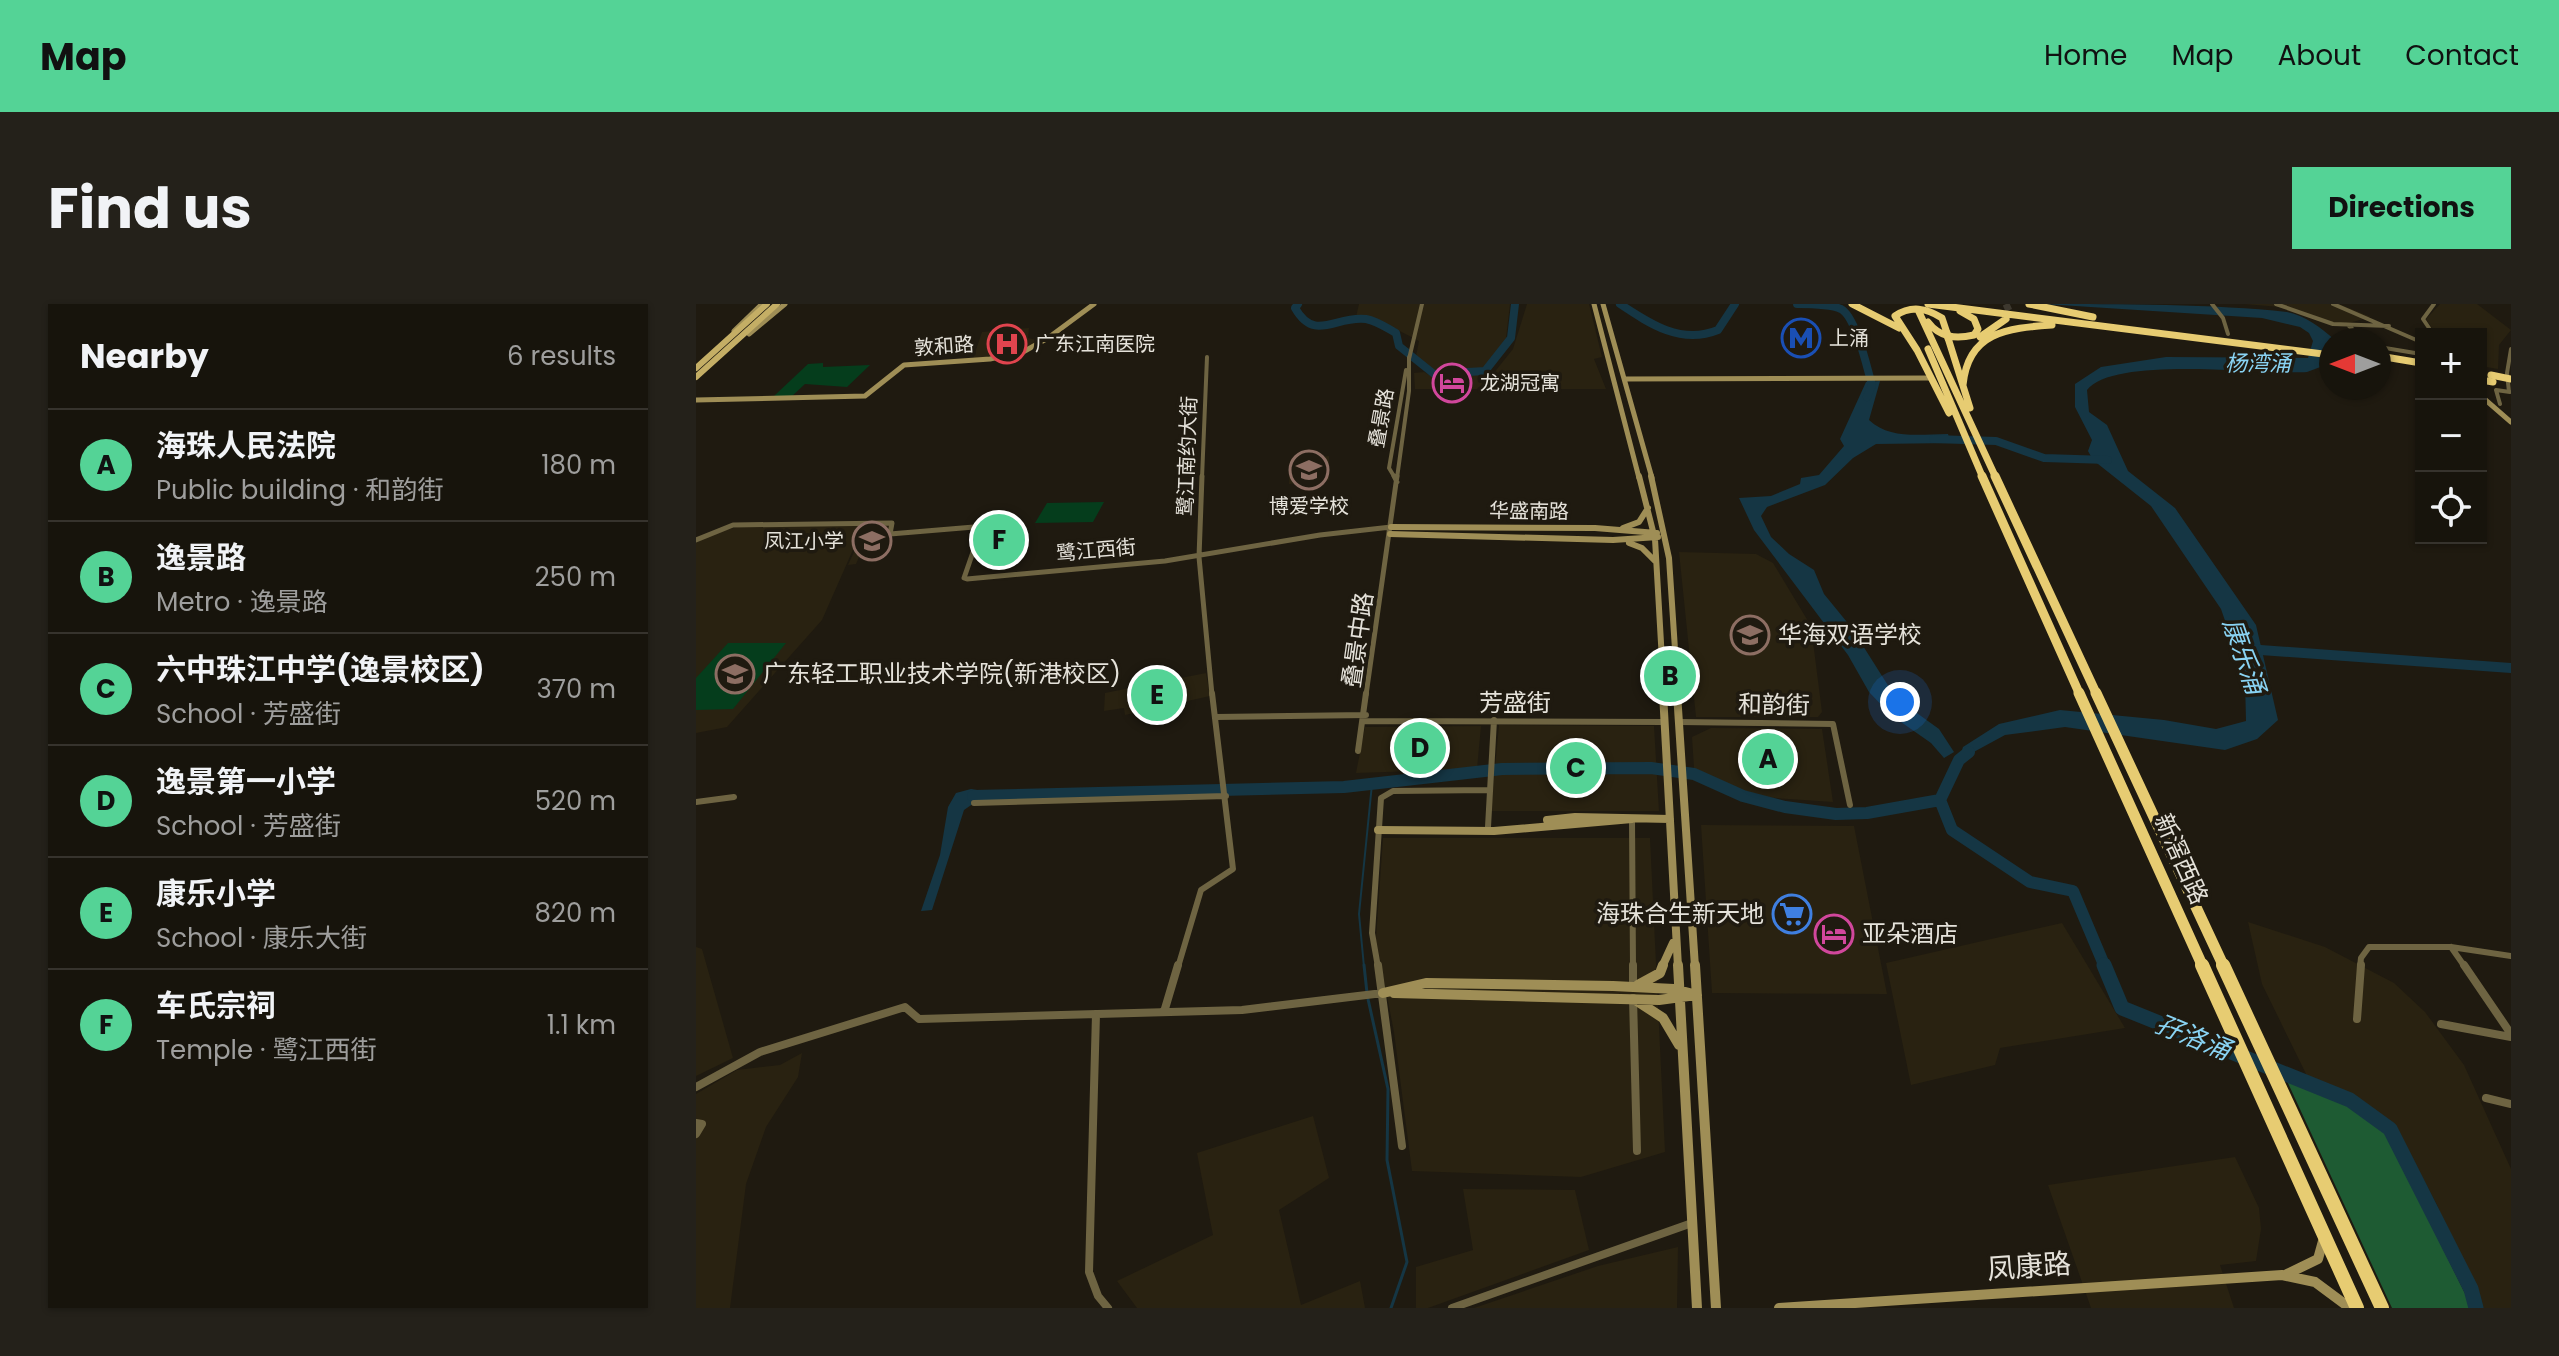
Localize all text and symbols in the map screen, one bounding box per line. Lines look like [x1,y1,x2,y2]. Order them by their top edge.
text: Map [40,30,127,83]
text: Home [2044,36,2127,75]
text: Map [2171,36,2233,75]
text: About [2277,36,2361,75]
text: Contact [2405,36,2519,75]
button: Directions [2292,167,2511,249]
text: Find us [48,169,252,248]
metro station icon: 上涌 [1780,317,1822,359]
hospital icon: 广东江南医院 [986,323,1028,365]
place label: 上涌 [1829,324,1869,352]
north arrow [2319,328,2391,400]
map controls [2415,328,2487,544]
button: + [2415,328,2487,400]
street label: 敦和路 [913,330,975,362]
place label: 广东江南医院 [1035,330,1155,358]
text: Nearby [80,332,209,380]
text: 6 results [507,338,616,374]
water label: 杨湾涌 [2225,348,2294,379]
hotel icon: 龙湖冠寓 [1431,362,1473,404]
place label: 龙湖冠寓 [1480,369,1560,397]
street label: 叠景路 [1362,386,1400,450]
street label: 鹭江南约大街 [1171,396,1203,516]
button: − [2415,400,2487,472]
text: 海珠人民法院 [156,424,336,467]
text: A [96,447,116,483]
text: 180 m [541,447,616,483]
school or university icon: 博爱学校 [1288,449,1330,491]
text: Public building · 和韵街 [156,472,443,508]
button: locate [2415,472,2487,544]
place label: 博爱学校 [1269,492,1349,520]
street label: 华盛南路 [1489,496,1569,526]
pin: F [973,510,1025,570]
school or university icon: 凤江小学 [851,520,893,562]
place label: 凤江小学 [764,527,844,555]
street label: 鹭江西街 [1055,533,1137,567]
text: 逸景路 [156,536,246,579]
text: B [97,559,115,595]
text: 250 m [535,559,616,595]
text: Metro · 逸景路 [156,584,328,620]
street label: 叠景中路 [1334,590,1381,690]
water label: 康乐涌 [2214,613,2275,702]
school or university icon: 华海双语学校 [1729,614,1771,656]
place label: 华海双语学校 [1778,618,1922,651]
pin: B [1644,646,1696,706]
text: 六中珠江中学(逸景校区) [156,648,485,691]
school or university icon: 广东轻工职业技术学院(新港校区) [714,653,756,695]
place label: 广东轻工职业技术学院(新港校区) [763,657,1121,690]
pin: E [1131,665,1183,725]
text: C [96,671,116,707]
text: 370 m [536,671,616,707]
your location [1880,682,1920,722]
street label: 芳盛街 [1479,686,1551,719]
street label: 和韵街 [1738,687,1810,722]
text: School · 芳盛街 [156,696,341,732]
pin: D [1394,718,1446,778]
pin: A [1742,729,1794,789]
pin: C [1550,738,1602,798]
text: 逸景第一小学 [156,760,336,803]
text: D [97,783,115,819]
text: 520 m [535,783,616,819]
text: School · 芳盛街 [156,808,341,844]
street label: 新滘西路 [2147,808,2216,909]
text: 康乐小学 [156,872,276,915]
supermarket icon: 海珠合生新天地 [1771,893,1813,935]
text: E [99,895,113,931]
text: 820 m [535,895,616,931]
place label: 海珠合生新天地 [1596,897,1764,930]
hotel icon: 亚朵酒店 [1813,913,1855,955]
place label: 亚朵酒店 [1862,917,1958,950]
text: School · 康乐大街 [156,920,367,956]
text: 车氏宗祠 [156,984,276,1027]
water label: 孖洛涌 [2150,1006,2239,1069]
text: F [99,1007,113,1043]
text: 1.1 km [547,1007,616,1043]
text: Temple · 鹭江西街 [156,1032,376,1068]
street label: 凤康路 [1986,1244,2072,1289]

